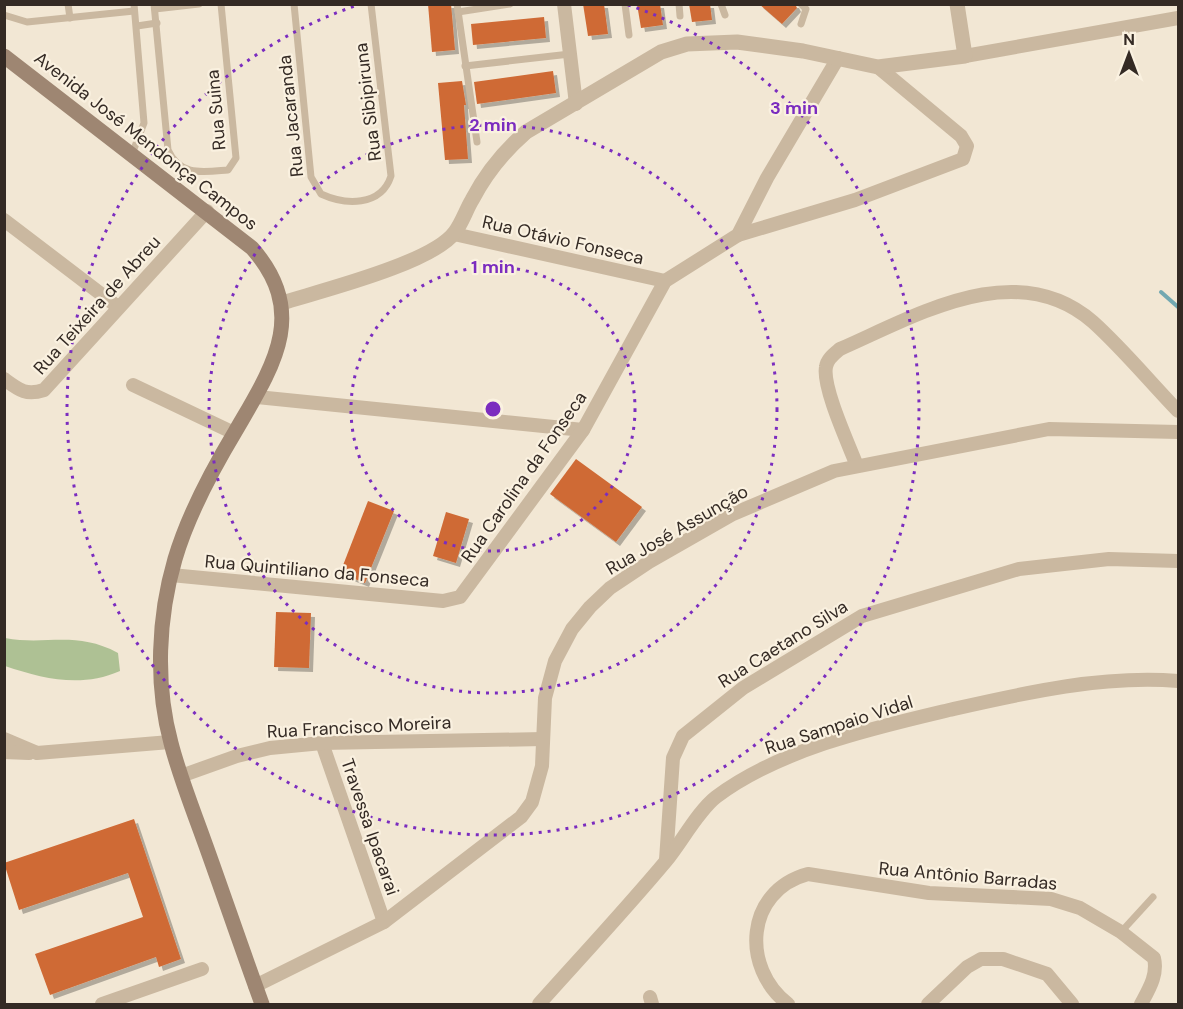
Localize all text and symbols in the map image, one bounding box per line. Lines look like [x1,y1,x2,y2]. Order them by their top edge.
north arrow [1099,24,1159,84]
text: N [1123,29,1135,50]
street label: Rua Sibipiruna [349,42,387,162]
street label: Avenida José Mendonça Campos [29,46,263,236]
street label: Rua Jacaranda [273,54,309,178]
street label: Rua Suina [201,69,231,151]
text: 3 min [770,96,818,120]
text: 2 min [469,113,517,137]
street label: Rua Otávio Fonseca [480,210,646,270]
street label: Rua Teixeira de Abreu [28,230,166,380]
text: 1 min [471,255,515,279]
street label: Rua Carolina da Fonseca [456,387,592,567]
centre of rings [483,399,503,419]
street label: Rua José Assunção [601,479,753,581]
street label: Rua Quintiliano da Fonseca [204,549,430,593]
street label: Rua Caetano Silva [714,594,852,694]
street label: Rua Sampaio Vidal [762,690,916,760]
street label: Rua Francisco Moreira [266,710,452,744]
street label: Travessa Ipacarai [335,755,405,899]
street label: Rua Antônio Barradas [878,856,1058,896]

